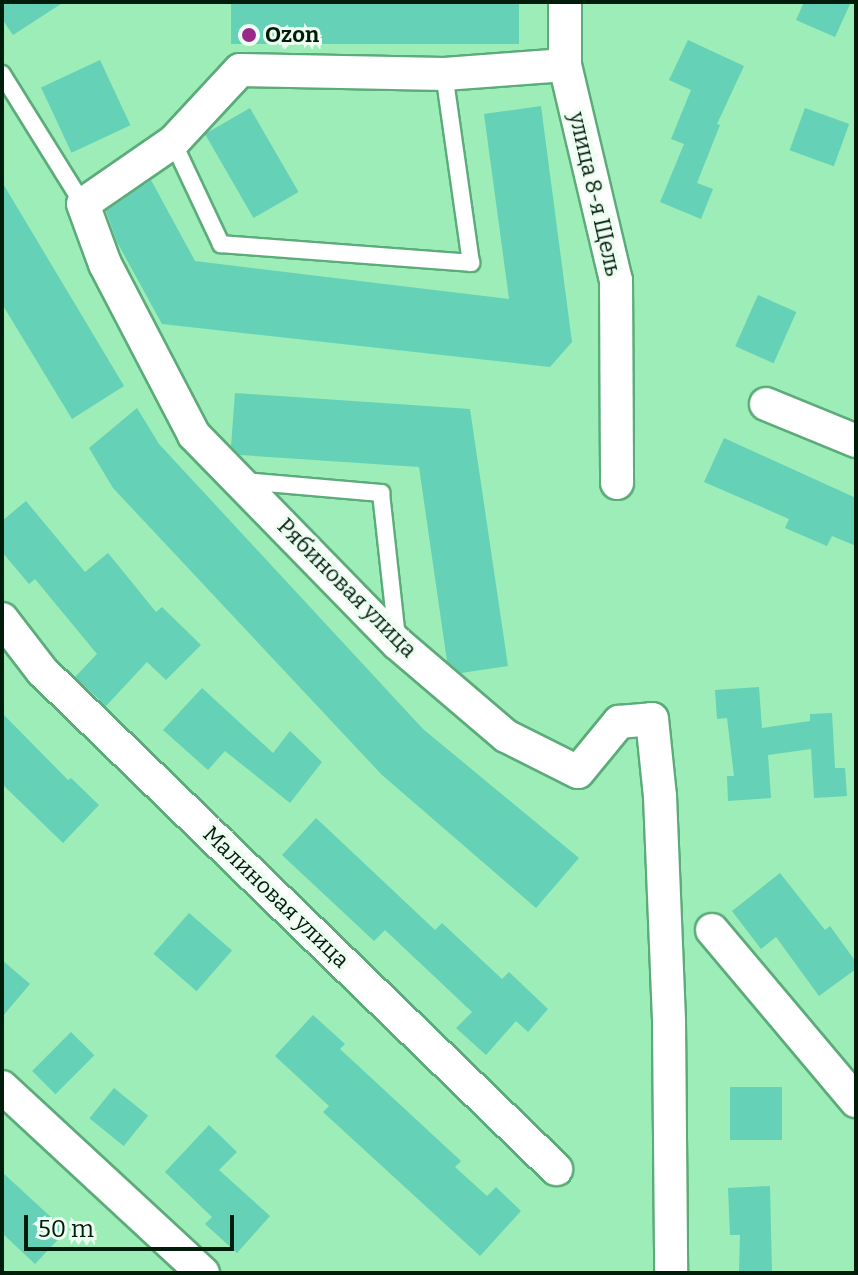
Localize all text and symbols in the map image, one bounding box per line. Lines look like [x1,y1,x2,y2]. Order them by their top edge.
place label: Ozon [265,22,319,48]
marker: Ozon [240,26,258,44]
street label: улица 8-я Щель [563,109,627,279]
street label: Рябиновая улица [272,513,422,663]
street label: Малиновая улица [198,821,354,973]
scale bar [28,1199,238,1249]
text: 50 m [38,1215,94,1243]

